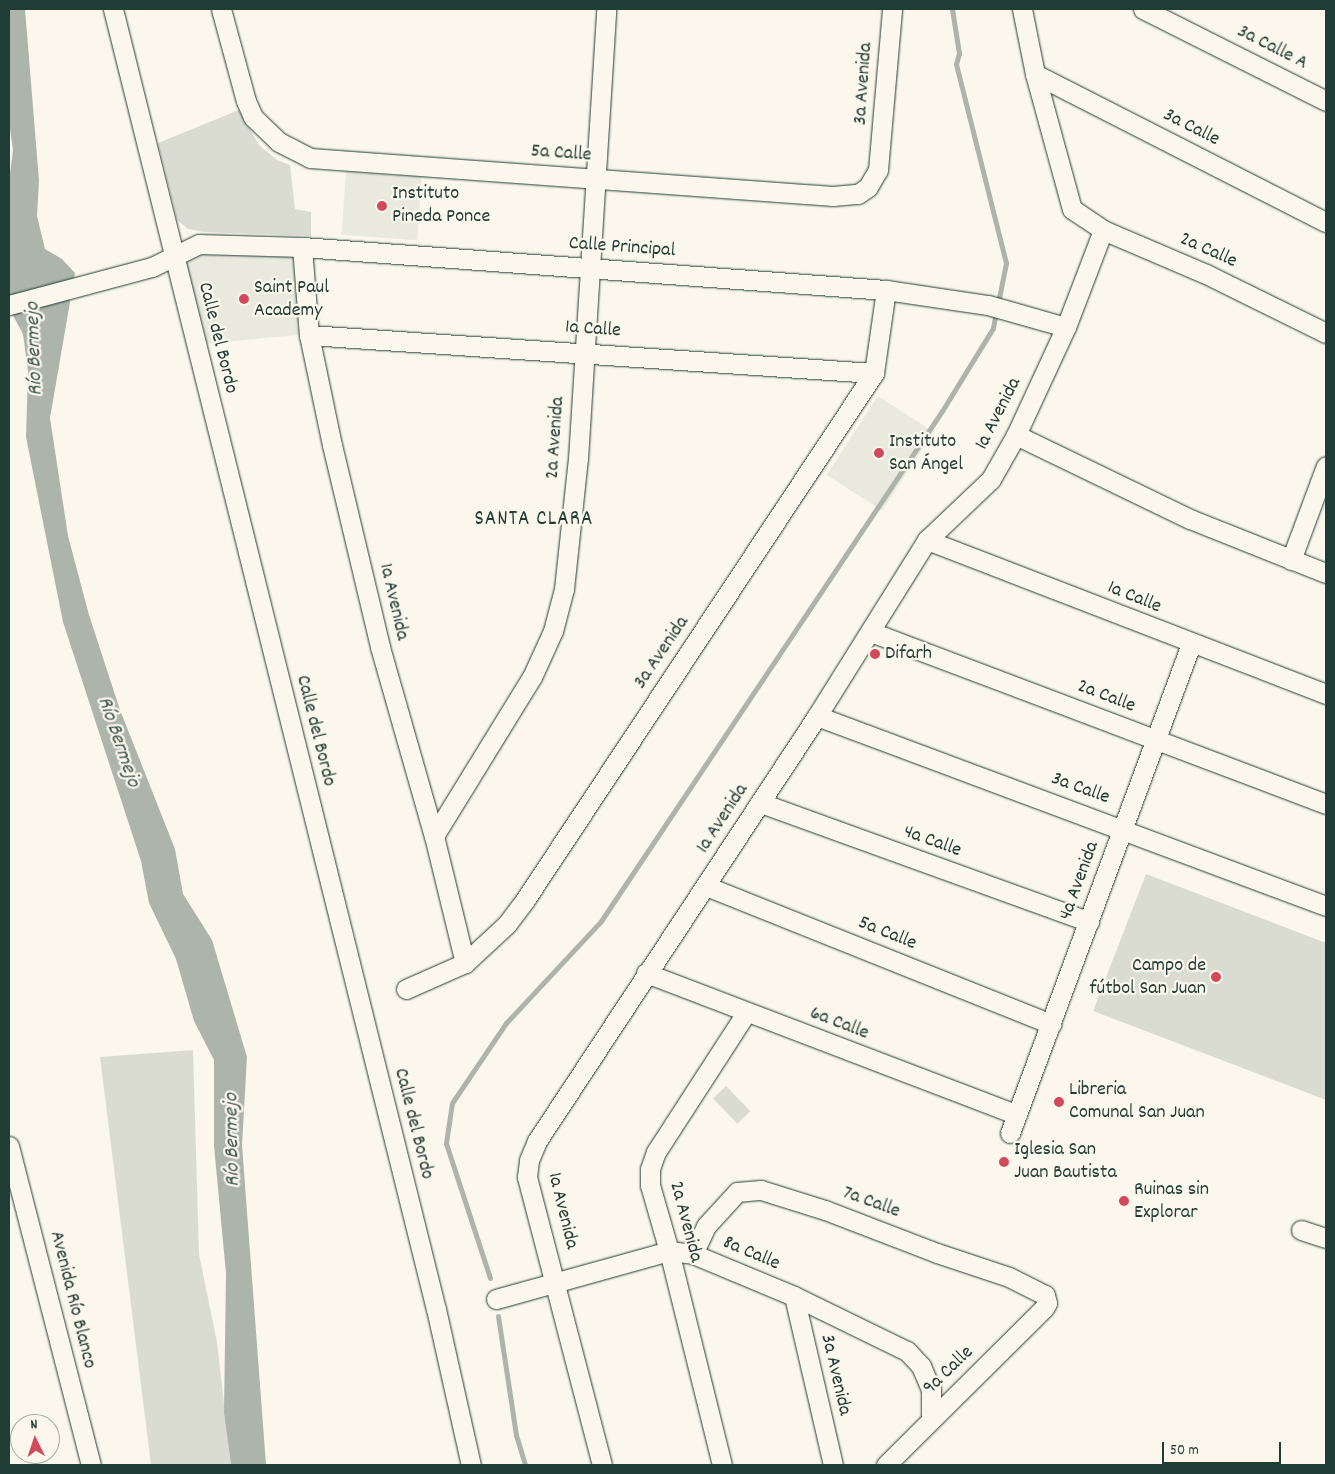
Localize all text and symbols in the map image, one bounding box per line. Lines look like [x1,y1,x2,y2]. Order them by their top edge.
street label: 3a Calle A [1233,20,1311,76]
street label: 3a Avenida [849,42,879,126]
street label: 3a Calle [1159,104,1223,152]
street label: 5a Calle [530,140,592,168]
place label: Instituto Pineda Ponce [392,183,490,230]
marker: Instituto Pineda Ponce [376,200,388,212]
street label: 2a Calle [1176,228,1240,274]
street label: Calle Principal [568,232,676,264]
place label: Saint Paul Academy [254,276,329,323]
street label: Calle del Bordo [192,280,242,396]
marker: Saint Paul Academy [238,293,250,305]
water label: Río Bermejo [21,302,49,396]
street label: 1a Calle [564,316,622,344]
street label: 1a Avenida [971,374,1027,454]
street label: 2a Avenida [541,396,571,480]
place label: Instituto San Ángel [889,430,963,477]
marker: Instituto San Ángel [873,447,885,459]
district label: SANTA CLARA [473,507,595,533]
street label: 1a Avenida [373,561,413,643]
street label: 1a Calle [1104,576,1164,620]
street label: 3a Avenida [629,612,695,694]
place label: Difarh [885,642,932,666]
marker: Difarh [869,648,881,660]
street label: Calle del Bordo [290,673,340,789]
street label: 2a Calle [1074,675,1138,719]
water label: Río Bermejo [91,694,145,790]
street label: 3a Calle [1048,767,1112,811]
street label: 1a Avenida [692,780,754,858]
street label: 4a Calle [900,820,964,864]
street label: 4a Avenida [1055,838,1105,924]
street label: 5a Calle [854,911,920,957]
place label: Campo de fútbol San Juan [1090,954,1206,1001]
marker: Campo de fútbol San Juan [1210,971,1222,983]
street label: 6a Calle [806,1002,872,1046]
street label: Calle del Bordo [388,1066,438,1182]
place label: Libreria Comunal San Juan [1069,1078,1205,1125]
water label: Río Bermejo [220,1093,246,1187]
marker: Libreria Comunal San Juan [1053,1096,1065,1108]
place label: Iglesia San Juan Bautista [1014,1138,1117,1185]
marker: Iglesia San Juan Bautista [998,1156,1010,1168]
street label: 1a Avenida [541,1170,583,1252]
place label: Ruinas sin Explorar [1134,1178,1209,1225]
street label: 2a Avenida [663,1179,707,1265]
street label: 7a Calle [839,1182,903,1224]
marker: Ruinas sin Explorar [1118,1195,1130,1207]
street label: Avenida Río Blanco [43,1229,101,1371]
street label: 8a Calle [719,1231,783,1277]
street label: 3a Avenida [814,1332,856,1418]
street label: 9a Calle [919,1341,979,1401]
north arrow [10,1414,60,1464]
text: N [30,1415,38,1435]
scale bar [1165,1432,1284,1464]
text: 50 m [1170,1440,1199,1462]

